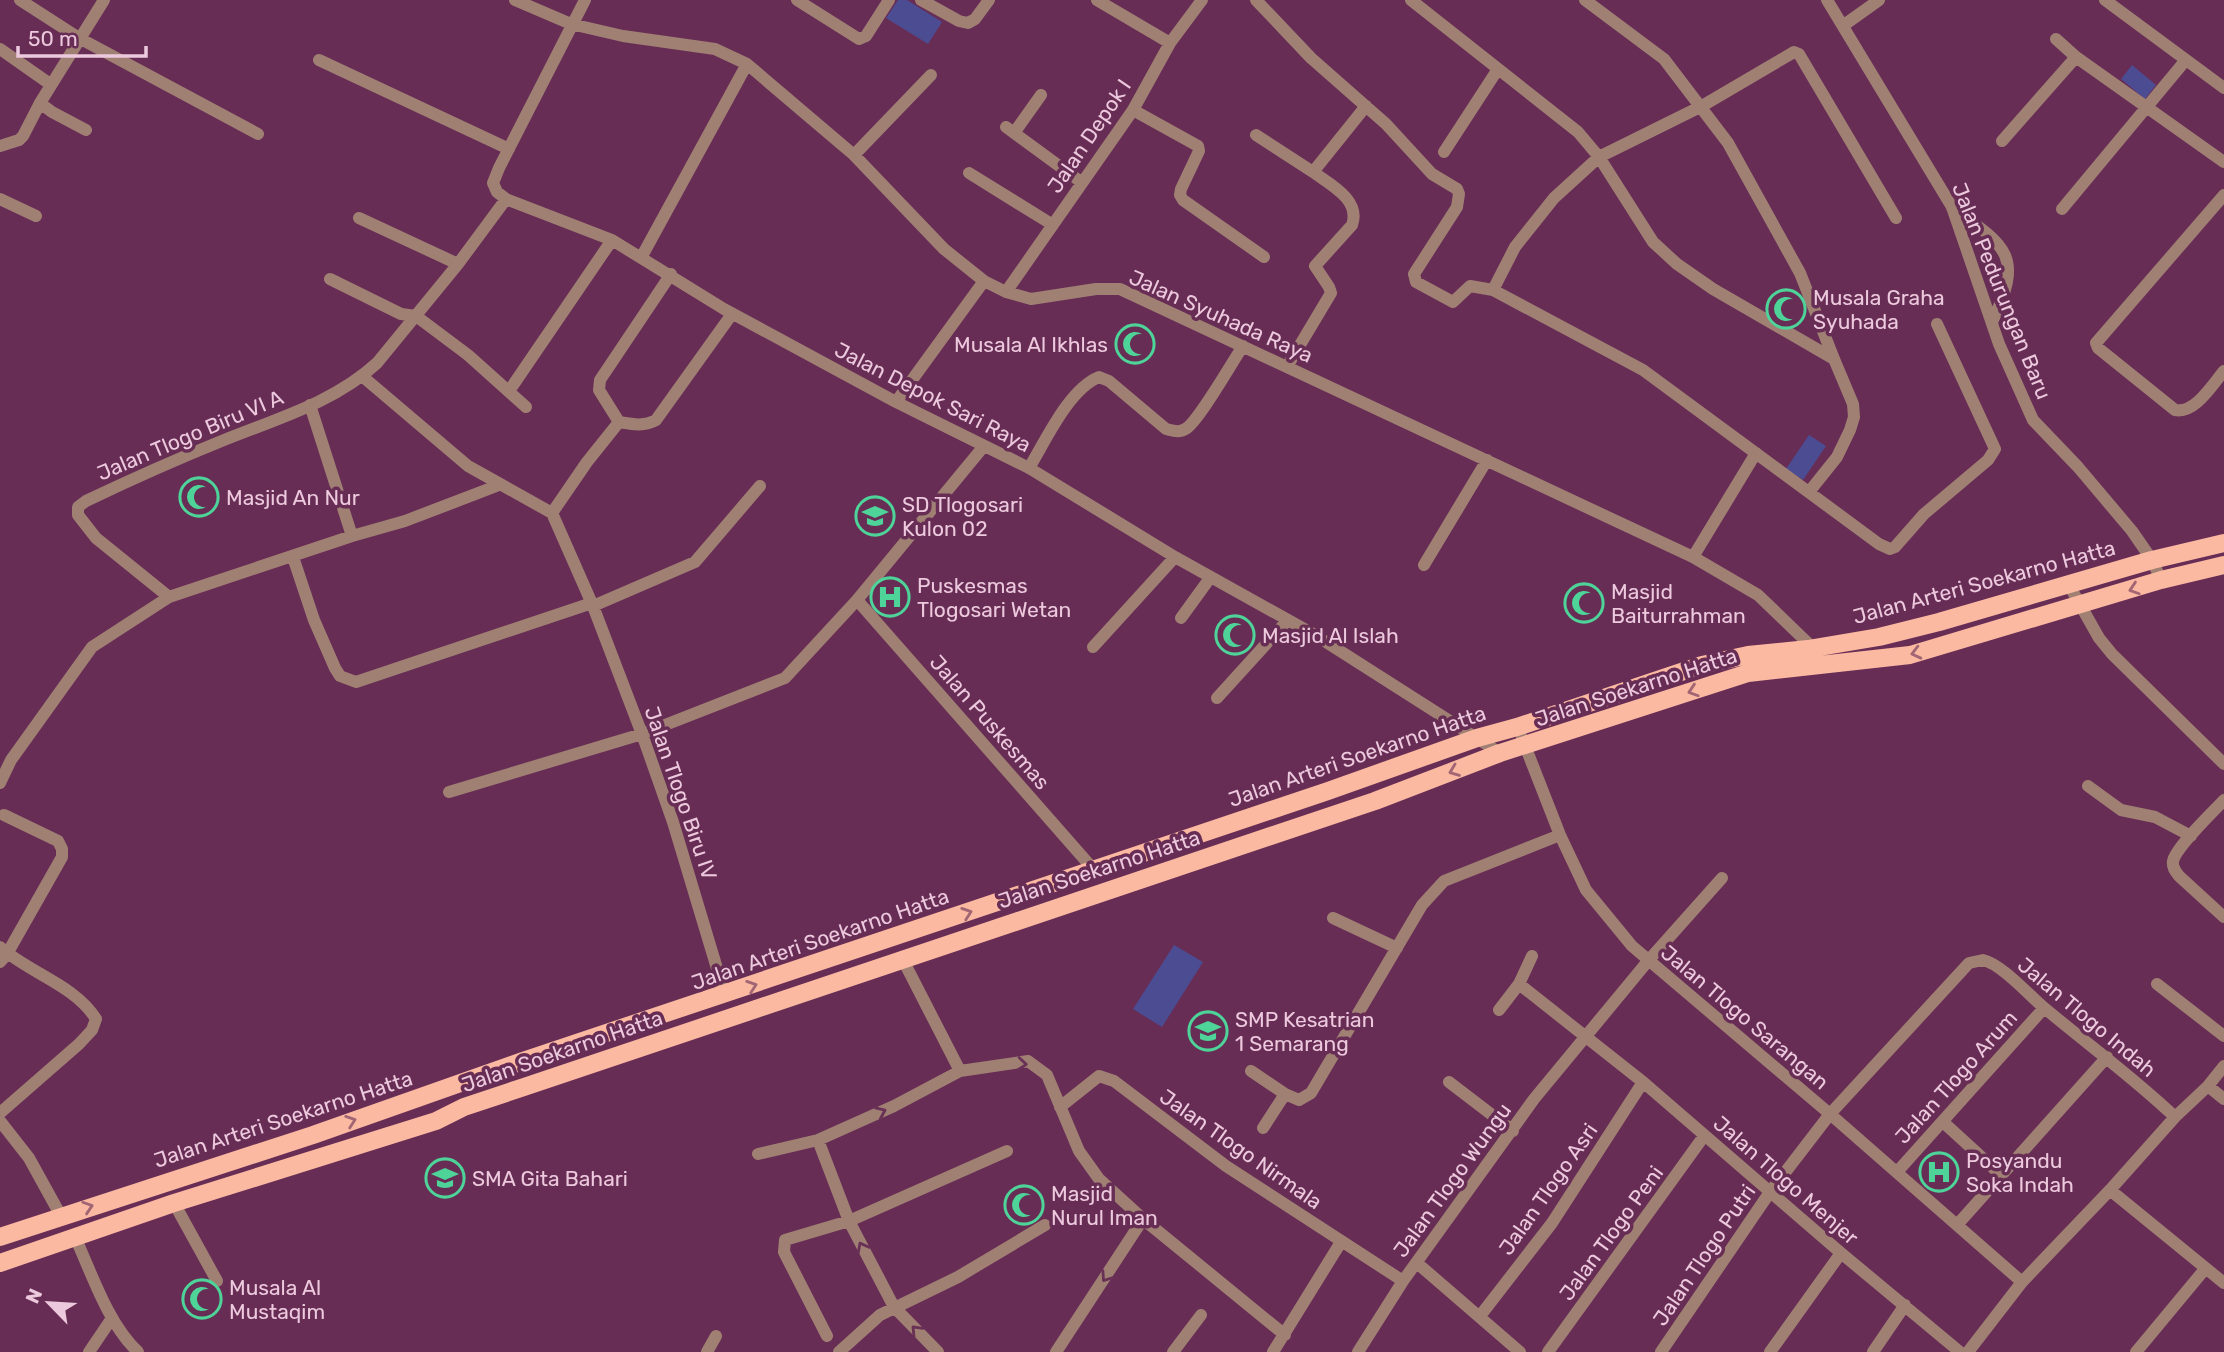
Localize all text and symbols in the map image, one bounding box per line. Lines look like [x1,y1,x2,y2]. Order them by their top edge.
scale bar [18,14,145,58]
text: 50 m [28,26,78,51]
street label: Jalan Depok I [1042,74,1136,198]
street label: Jalan Pedurungan Baru [1947,179,2057,403]
street label: Jalan Syuhada Raya [1125,264,1317,368]
place label: Musala Graha Syuhada [1813,285,1945,334]
mosque icon: Musala Graha Syuhada [1765,288,1807,330]
mosque icon: Musala Al Ikhlas [1114,323,1156,365]
place label: Musala Al Ikhlas [954,332,1108,357]
street label: Jalan Depok Sari Raya [831,337,1035,457]
street label: Jalan Tlogo Biru VI A [93,384,287,486]
mosque icon: Masjid An Nur [178,476,220,518]
place label: Masjid An Nur [226,485,360,510]
place label: SD Tlogosari Kulon 02 [902,492,1023,541]
school or university icon: SD Tlogosari Kulon 02 [854,495,896,537]
street label: Jalan Arteri Soekarno Hatta [1850,535,2118,629]
place label: Puskesmas Tlogosari Wetan [917,573,1071,622]
hospital icon: Puskesmas Tlogosari Wetan [869,576,911,618]
place label: Masjid Baiturrahman [1611,579,1746,628]
one-way arrow [2129,581,2141,595]
mosque icon: Masjid Baiturrahman [1563,582,1605,624]
mosque icon: Masjid Al Islah [1214,614,1256,656]
place label: Masjid Al Islah [1262,623,1399,648]
street label: Jalan Soekarno Hatta [1532,643,1740,731]
one-way arrow [1910,645,1922,659]
street label: Jalan Puskesmas [925,650,1055,794]
one-way arrow [1687,682,1699,697]
street label: Jalan Arteri Soekarno Hatta [1225,700,1489,812]
street label: Jalan Tlogo Biru IV [640,703,723,883]
one-way arrow [1449,762,1461,776]
street label: Jalan Soekarno Hatta [995,825,1203,913]
street label: Jalan Arteri Soekarno Hatta [688,883,952,995]
one-way arrow [961,907,973,921]
street label: Jalan Tlogo Sarangan [1656,940,1834,1094]
street label: Jalan Tlogo Indah [2013,952,2161,1082]
one-way arrow [745,980,758,994]
street label: Jalan Soekarno Hatta [458,1005,666,1097]
street label: Jalan Tlogo Arum [1890,1005,2022,1149]
place label: SMP Kesatrian 1 Semarang [1235,1007,1374,1056]
school or university icon: SMP Kesatrian 1 Semarang [1187,1010,1229,1052]
one-way arrow [1017,1056,1028,1071]
street label: Jalan Arteri Soekarno Hatta [150,1065,416,1173]
street label: Jalan Tlogo Nirmala [1155,1084,1327,1214]
street label: Jalan Tlogo Wungu [1388,1098,1516,1262]
one-way arrow [874,1106,886,1120]
street label: Jalan Tlogo Menjer [1708,1110,1864,1250]
one-way arrow [344,1116,356,1130]
street label: Jalan Tlogo Asri [1493,1118,1603,1260]
place label: Posyandu Soka Indah [1966,1148,2074,1197]
hospital icon: Posyandu Soka Indah [1918,1151,1960,1193]
school or university icon: SMA Gita Bahari [424,1157,466,1199]
street label: Jalan Tlogo Peni [1554,1161,1668,1305]
place label: SMA Gita Bahari [472,1166,628,1191]
street label: Jalan Tlogo Putri [1648,1180,1760,1330]
place label: Masjid Nurul Iman [1051,1181,1158,1230]
mosque icon: Masjid Nurul Iman [1003,1184,1045,1226]
one-way arrow [81,1201,94,1215]
one-way arrow [857,1242,870,1254]
north arrow [14,1268,84,1338]
one-way arrow [1102,1269,1115,1282]
place label: Musala Al Mustaqim [229,1275,325,1324]
mosque icon: Musala Al Mustaqim [181,1278,223,1320]
text: N [21,1285,47,1307]
one-way arrow [911,1325,924,1338]

